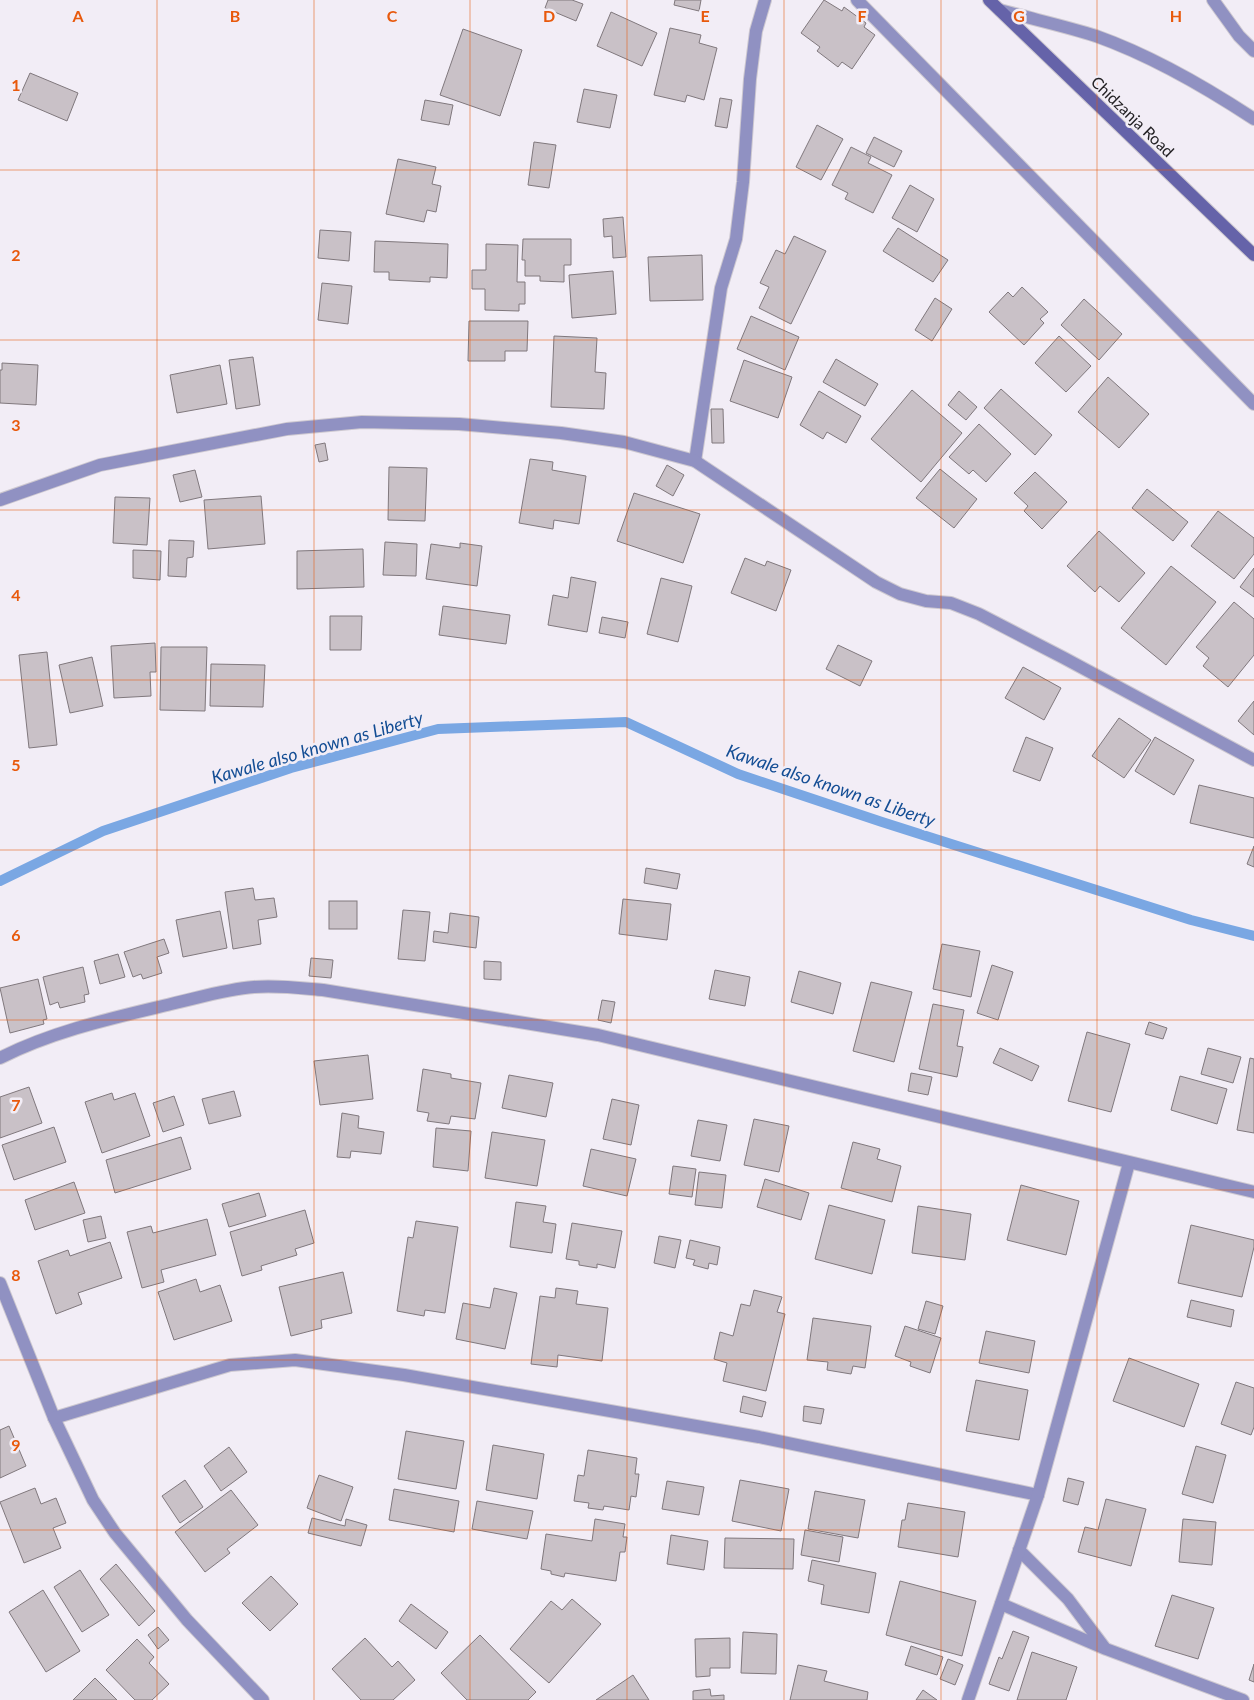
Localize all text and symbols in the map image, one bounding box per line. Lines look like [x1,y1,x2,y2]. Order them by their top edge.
text: A [71,6,84,25]
text: B [230,6,240,25]
text: C [387,6,398,25]
text: D [543,6,555,25]
text: E [700,6,710,25]
text: F [857,6,867,25]
text: G [1013,6,1025,25]
text: H [1170,6,1182,25]
street label: Chidzanja Road [1088,72,1178,160]
text: 1 [11,75,21,94]
text: 2 [11,245,21,264]
text: 3 [11,415,21,434]
text: 4 [11,585,21,604]
water label: Kawale also known as Liberty [209,706,426,788]
water label: Kawale also known as Liberty [724,739,939,831]
text: 5 [11,755,21,774]
text: 6 [11,925,21,944]
text: 7 [11,1095,21,1114]
text: 8 [11,1265,21,1284]
text: 9 [11,1435,21,1454]

